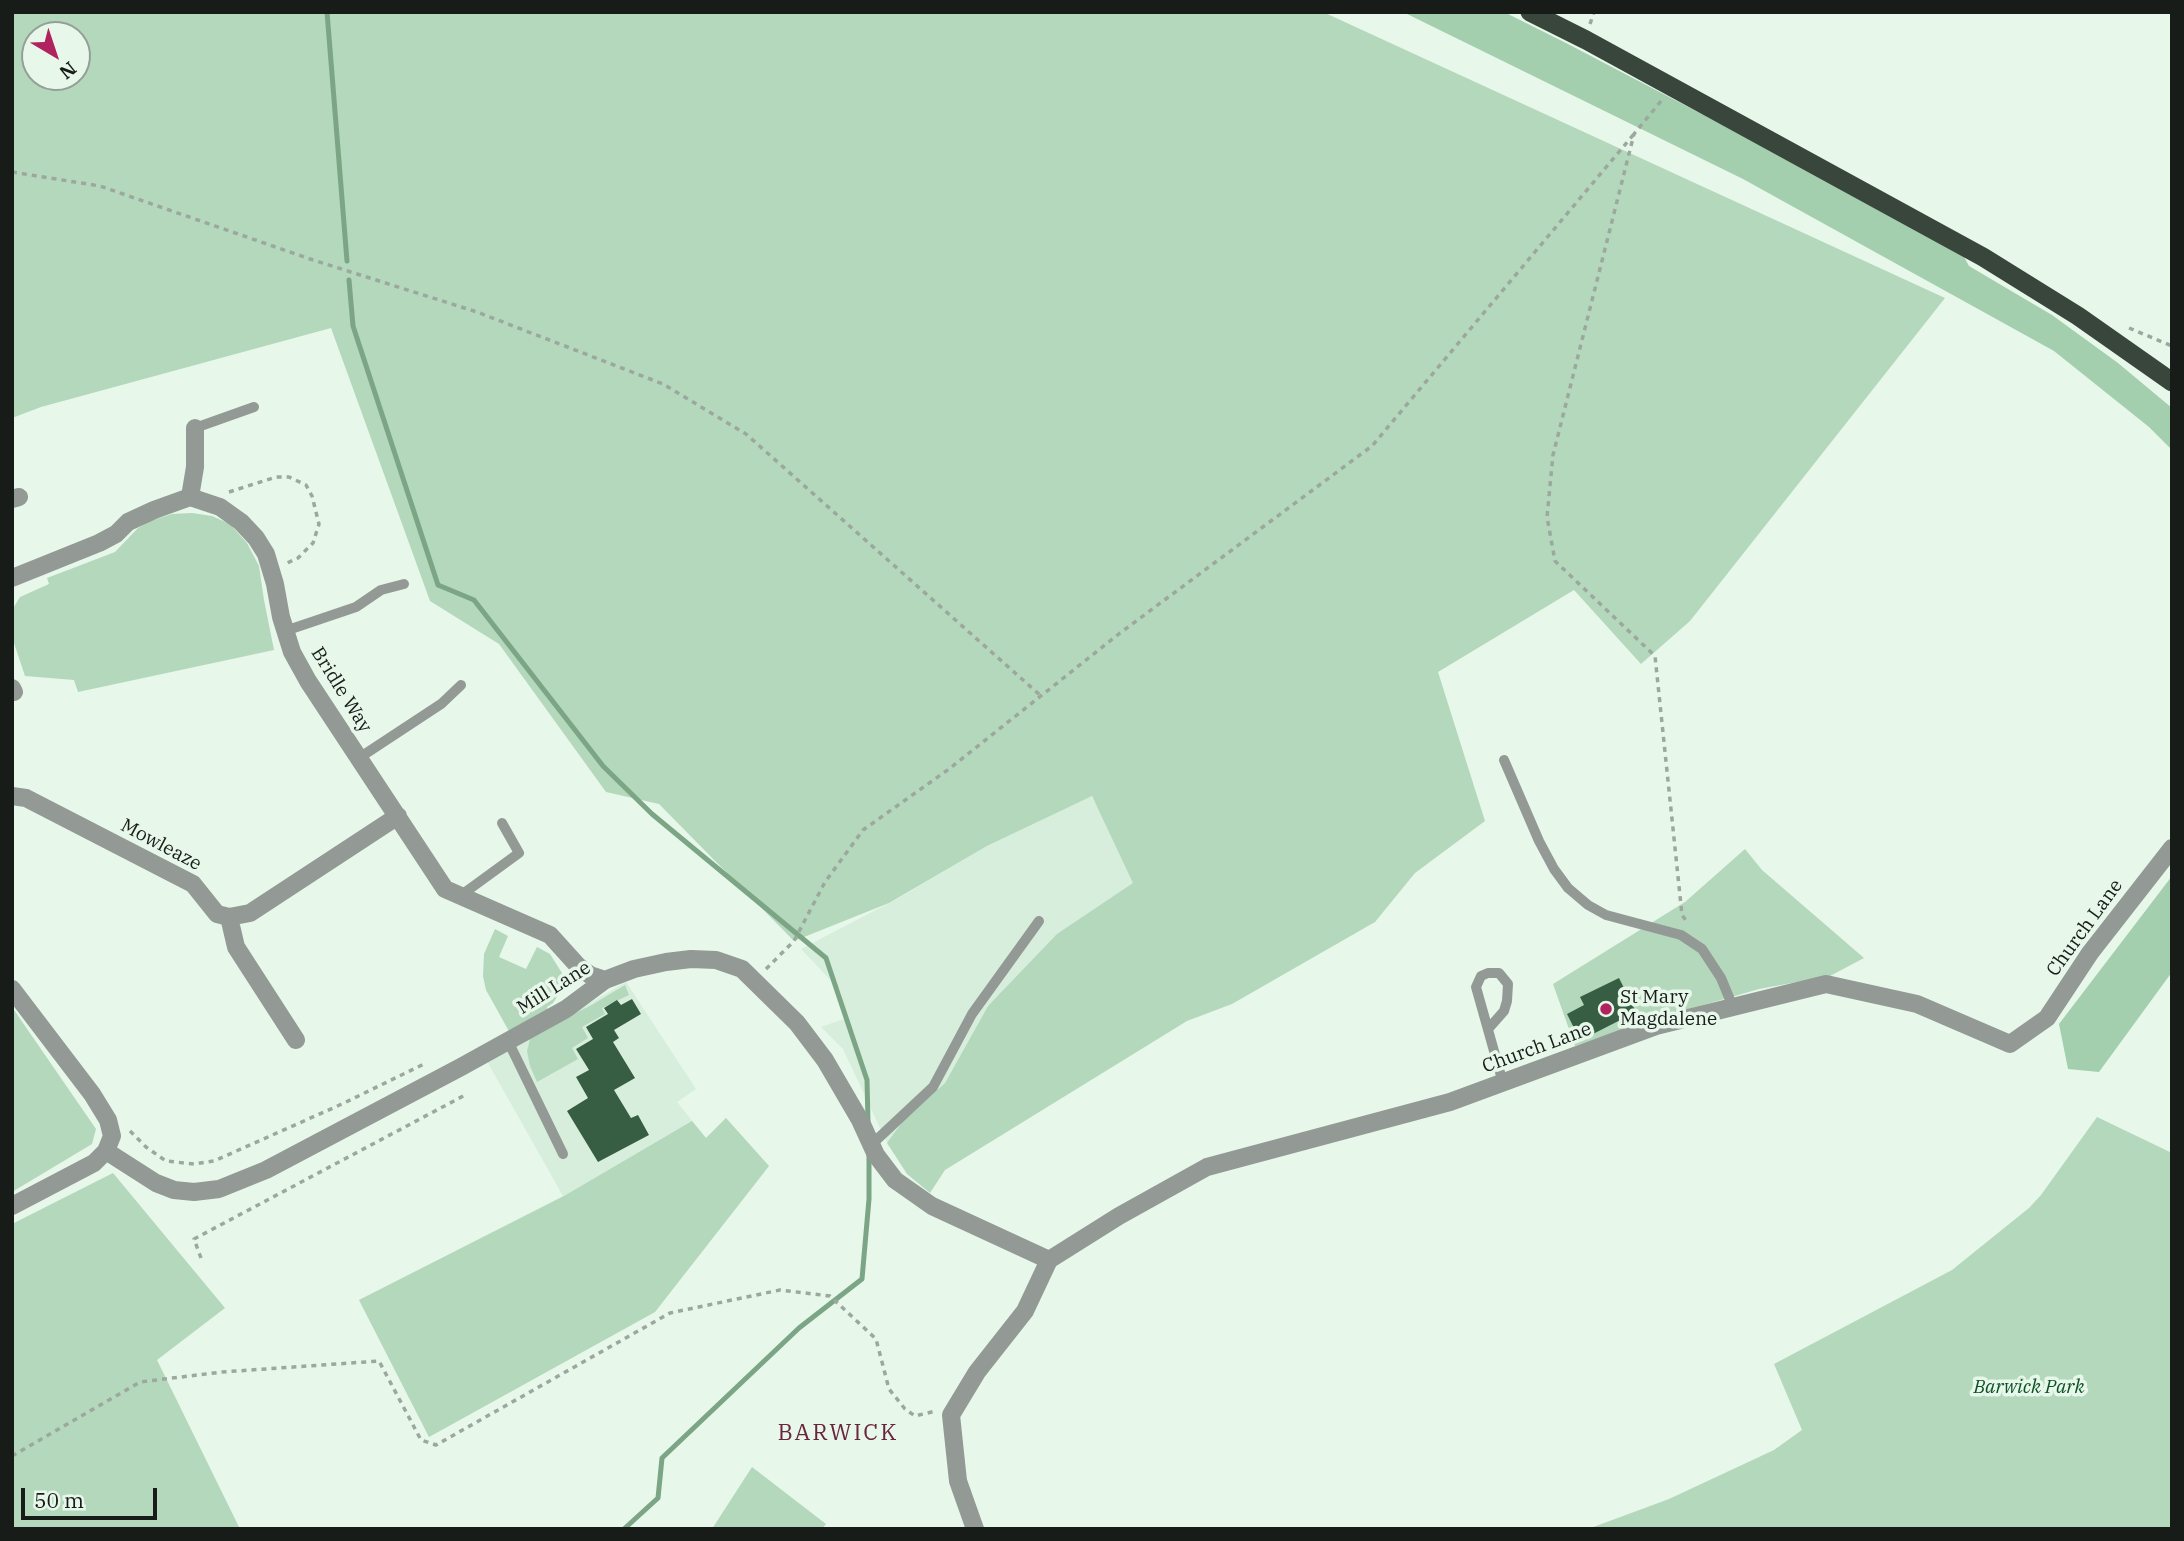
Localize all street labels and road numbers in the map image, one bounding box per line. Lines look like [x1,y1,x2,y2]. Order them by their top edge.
street label: Bridle Way [306,643,376,737]
street label: Mowleaze [117,814,205,876]
street label: Church Lane [2042,875,2128,981]
street label: Mill Lane [513,957,595,1019]
street label: Church Lane [1479,1018,1595,1078]

